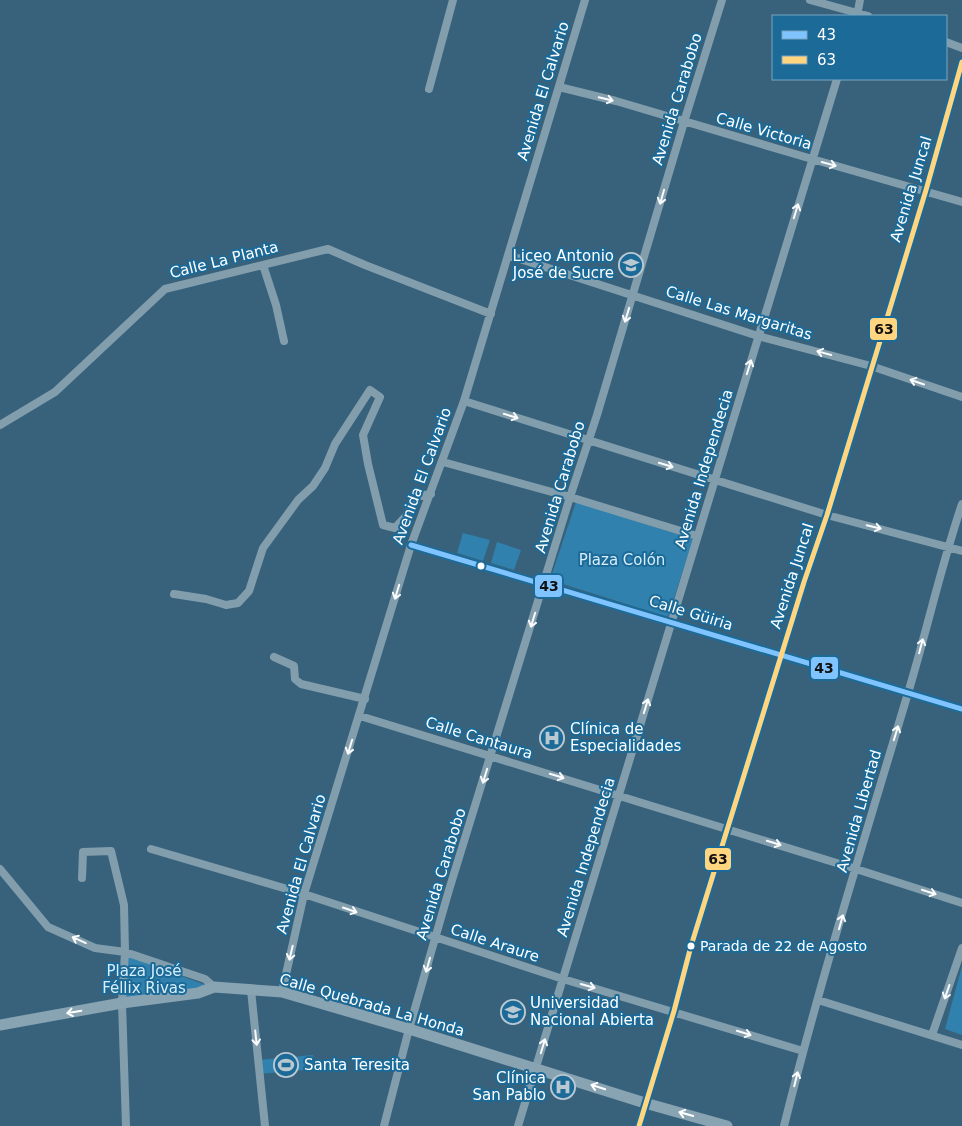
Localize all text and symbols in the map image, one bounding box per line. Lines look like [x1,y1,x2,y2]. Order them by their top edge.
legend [772,15,947,80]
street label: Avenida El Calvario [513,19,573,163]
text: 43 [817,26,836,44]
street label: Avenida Carabobo [648,31,706,167]
text: 63 [817,51,836,69]
one-way arrow [598,94,614,104]
street label: Calle Victoria [714,109,814,153]
street label: Avenida Juncal [886,134,936,244]
one-way arrow [821,160,837,169]
one-way arrow [657,189,667,205]
one-way arrow [792,203,802,219]
street label: Calle La Planta [168,238,280,282]
place label: Liceo Antonio José de Sucre [512,247,614,282]
school or university icon: Liceo Antonio José de Sucre [618,252,644,278]
street label: Calle Las Margaritas [664,282,815,344]
one-way arrow [622,306,632,322]
line badge: 63 [869,317,898,341]
text: 63 [874,321,894,337]
one-way arrow [817,348,833,358]
one-way arrow [745,359,754,375]
one-way arrow [909,377,925,386]
street label: Avenida Independecia [671,387,737,551]
street label: Avenida El Calvario [389,405,455,547]
one-way arrow [502,412,518,421]
street label: Avenida Carabobo [531,419,589,555]
one-way arrow [658,460,674,470]
street label: Avenida Juncal [766,521,818,631]
one-way arrow [865,523,881,532]
park label: Plaza Colón [579,551,665,569]
unlabelled marker [476,561,486,571]
line badge: 43 [534,574,563,598]
text: 43 [539,578,559,594]
one-way arrow [392,583,402,599]
street label: Calle Güiria [647,592,735,634]
one-way arrow [528,612,538,628]
one-way arrow [917,639,926,655]
line badge: 43 [810,656,839,680]
text: 43 [814,660,834,676]
one-way arrow [641,699,651,715]
street label: Calle Cantaura [423,713,535,763]
place label: Clínica de Especialidades [570,720,681,755]
hospital icon: Clínica de Especialidades [539,725,565,751]
one-way arrow [891,725,901,741]
one-way arrow [345,739,354,754]
street label: Avenida Libertad [833,748,885,874]
one-way arrow [480,767,490,783]
one-way arrow [549,771,565,781]
street label: Avenida Independecia [553,775,619,939]
street label: Avenida El Calvario [272,792,330,936]
street label: Avenida Carabobo [412,806,470,942]
one-way arrow [765,839,781,849]
line badge: 63 [704,847,732,871]
text: 63 [708,851,728,867]
one-way arrow [920,888,936,897]
one-way arrow [342,905,358,915]
one-way arrow [836,915,846,931]
street label: Calle Araure [448,920,542,966]
one-way arrow [71,935,86,944]
place label: Parada de 22 de Agosto [700,938,867,954]
marker: Parada de 22 de Agosto [686,941,696,951]
one-way arrow [286,945,295,961]
one-way arrow [422,956,432,972]
park label: Plaza José Féllix Rivas [102,962,186,997]
street label: Calle Quebrada La Honda [277,970,467,1040]
one-way arrow [580,982,596,992]
one-way arrow [942,983,951,999]
place label: Universidad Nacional Abierta [530,994,654,1029]
school or university icon: Universidad Nacional Abierta [500,999,526,1025]
one-way arrow [67,1007,83,1017]
one-way arrow [735,1028,751,1038]
one-way arrow [251,1030,261,1046]
one-way arrow [538,1038,548,1054]
sports icon: Santa Teresita [273,1052,299,1078]
place label: Santa Teresita [304,1056,410,1074]
place label: Clínica San Pablo [473,1069,546,1104]
one-way arrow [792,1071,801,1087]
hospital icon: Clínica San Pablo [550,1074,576,1100]
one-way arrow [591,1082,607,1092]
one-way arrow [678,1109,694,1119]

